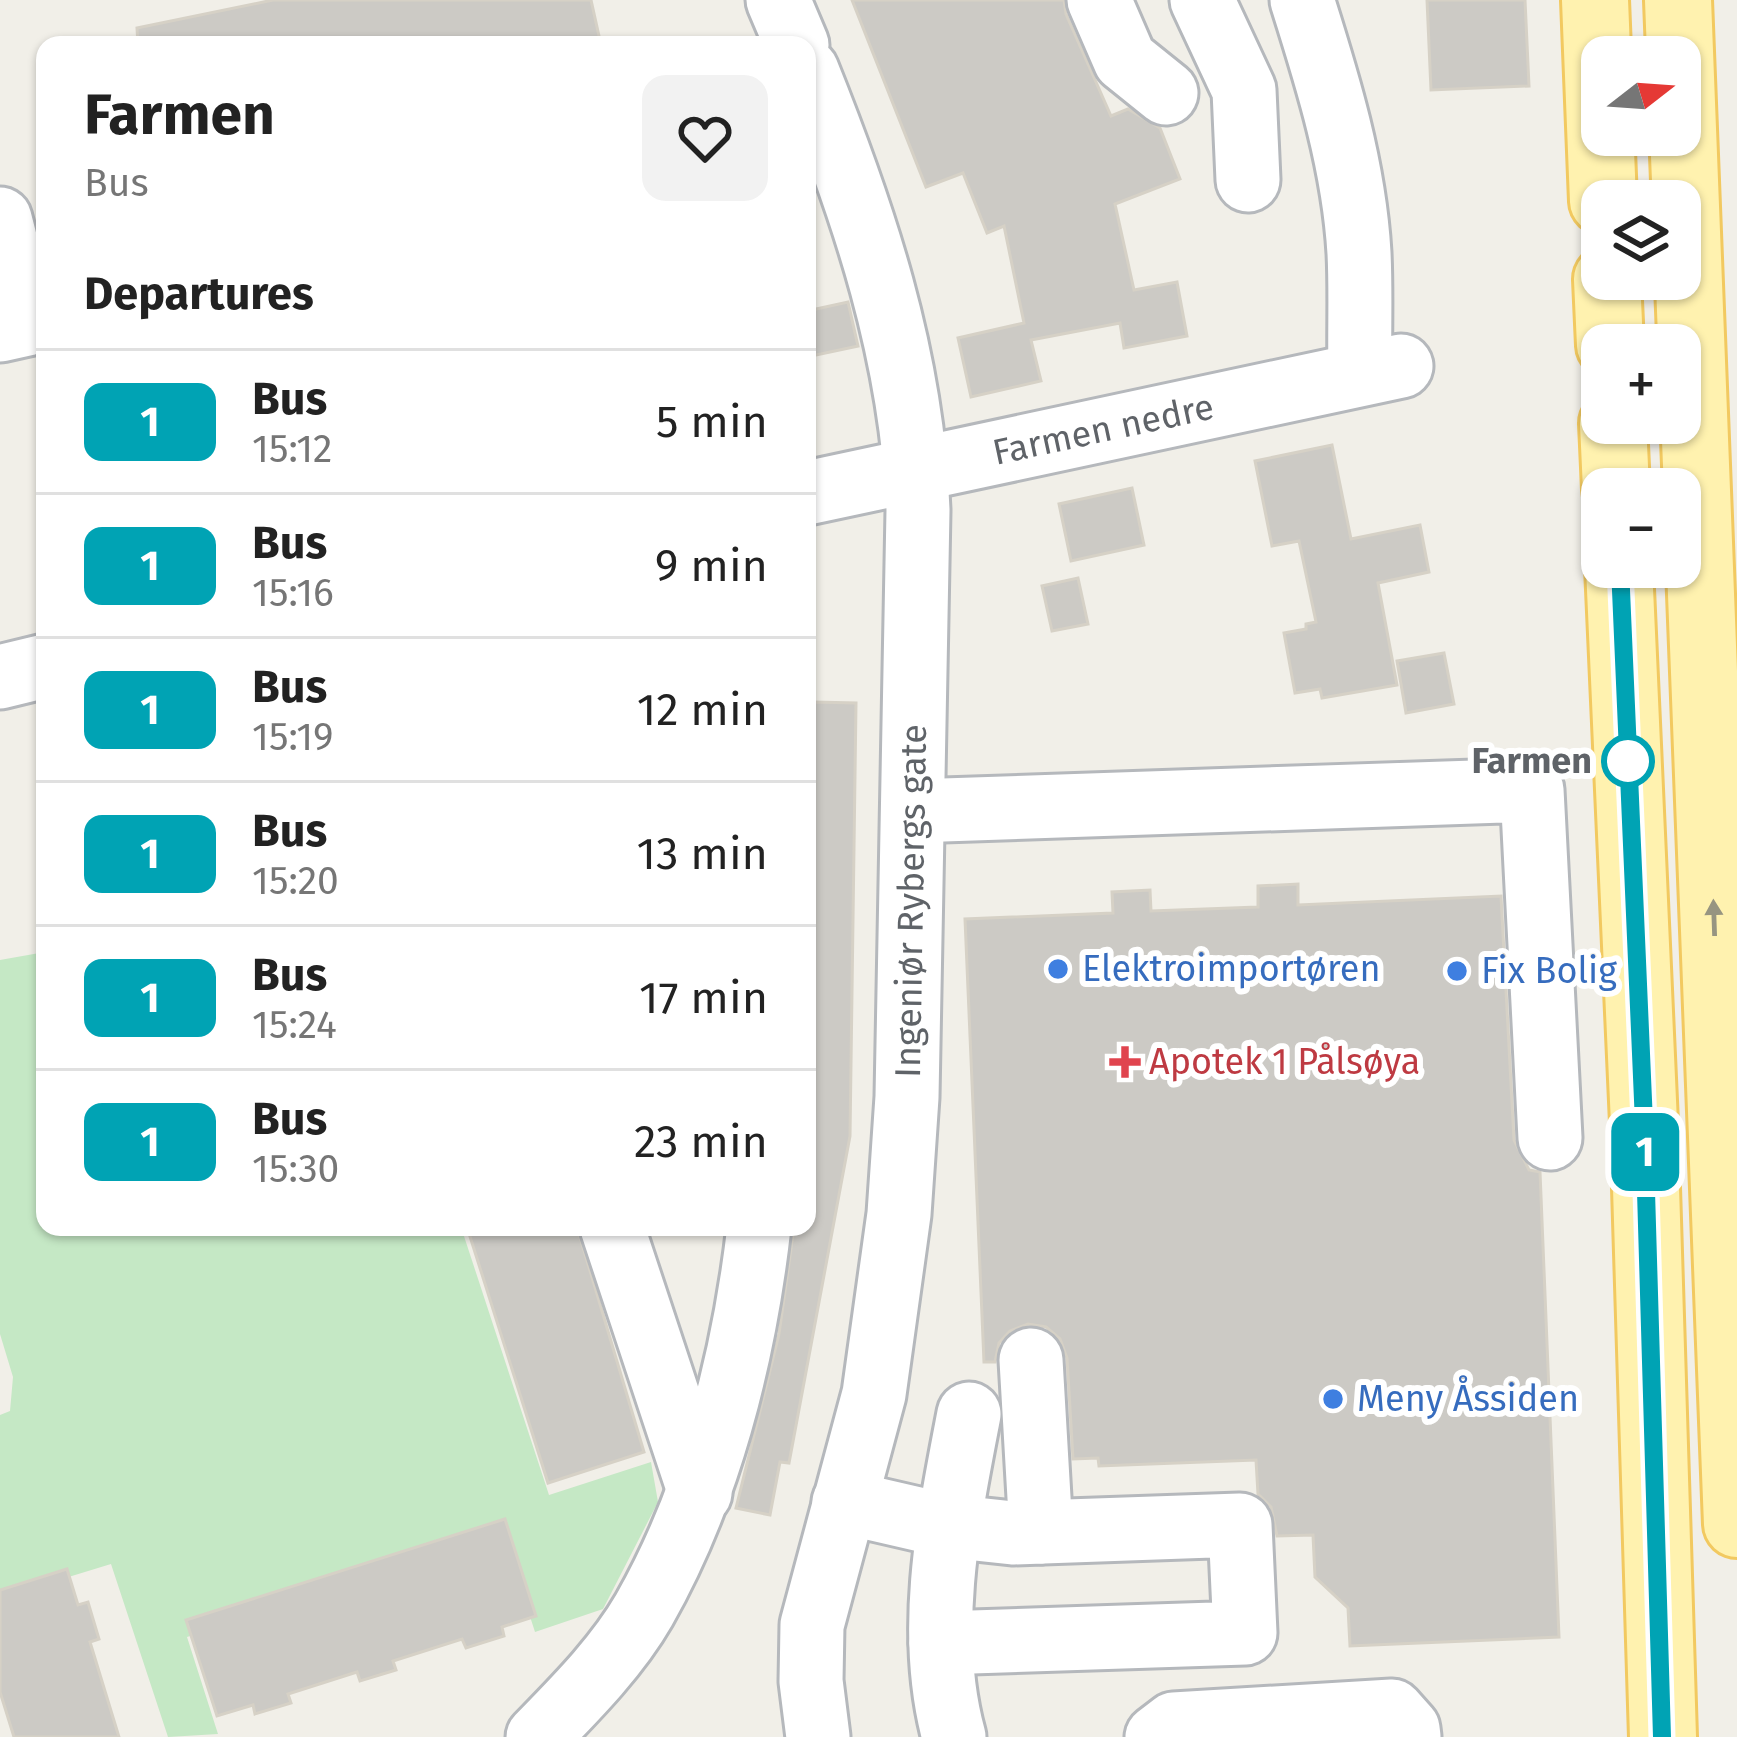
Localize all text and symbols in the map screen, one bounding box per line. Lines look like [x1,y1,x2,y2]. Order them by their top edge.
north arrow [1581,36,1701,156]
map controls [1581,36,1701,588]
button: heart [642,75,768,201]
text: Farmen [84,81,275,149]
text: Bus [84,160,149,206]
button: layers [1581,180,1701,300]
text: Departures [84,267,314,321]
button: + [1581,324,1701,444]
text: Bus [252,372,327,426]
street label: Farmen nedre [989,385,1218,475]
text: 5 min [656,395,768,449]
text: 1 [140,397,160,447]
text: 15:12 [252,426,332,472]
button: − [1581,468,1701,588]
text: Bus [252,516,327,570]
text: 9 min [655,539,768,593]
text: 1 [140,541,160,591]
text: 15:16 [252,570,334,616]
text: Bus [252,660,327,714]
text: 12 min [637,683,768,737]
text: 1 [140,685,160,735]
text: 15:19 [252,714,334,760]
street label: Ingeniør Rybergs gate [886,724,936,1078]
marker: Farmen [1603,736,1653,786]
place label: Farmen [1471,739,1592,783]
text: Bus [252,804,327,858]
text: 13 min [637,827,768,881]
text: 1 [140,829,160,879]
text: 15:20 [252,858,339,904]
one-way arrow [1704,898,1723,936]
place label: Elektroimportøren [1082,947,1381,991]
text: Bus [252,948,327,1002]
place label: Fix Bolig [1481,949,1617,993]
marker: Elektroimportøren [1045,956,1071,982]
marker: Fix Bolig [1444,958,1470,984]
text: 17 min [639,971,768,1025]
text: 1 [140,973,160,1023]
text: 15:24 [252,1002,337,1048]
place label: Apotek 1 Pålsøya [1149,1040,1420,1084]
marker: Apotek 1 Pålsøya [1112,1049,1138,1075]
text: Bus [252,1092,327,1146]
line badge: 1 [1606,1113,1684,1191]
text: 23 min [634,1115,768,1169]
text: 1 [140,1117,160,1167]
text: 1 [1635,1127,1655,1177]
text: 15:30 [252,1146,339,1192]
place label: Meny Åssiden [1357,1375,1579,1421]
marker: Meny Åssiden [1320,1386,1346,1412]

